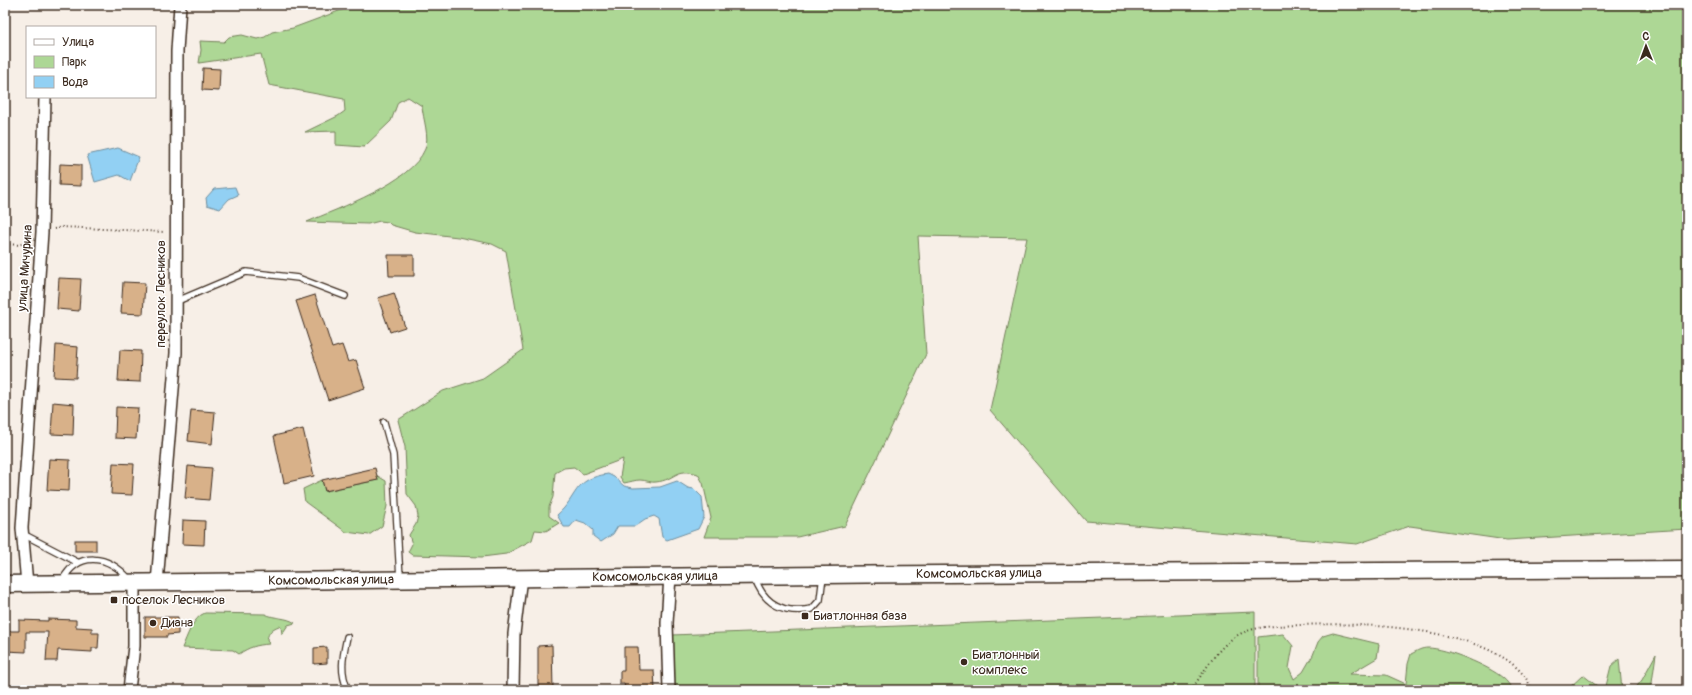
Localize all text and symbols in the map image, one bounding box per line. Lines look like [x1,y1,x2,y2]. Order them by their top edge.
legend [26,26,156,98]
north arrow [1626,26,1666,66]
text: С [1642,30,1650,43]
text: Улица [62,35,94,50]
text: Парк [62,55,87,70]
text: Вода [62,75,88,90]
street label: улица Мичурина [14,224,36,313]
street label: переулок Лесников [153,240,169,348]
street label: Комсомольская улица [916,565,1042,582]
street label: Комсомольская улица [592,568,718,585]
street label: Комсомольская улица [268,571,394,589]
place label: поселок Лесников [122,592,225,608]
marker: поселок Лесников [109,595,119,605]
place label: Биатлонная база [813,608,907,624]
marker: Биатлонная база [800,611,810,621]
place label: Диана [160,615,193,631]
marker: Диана [148,618,158,628]
place label: Биатлонный комплекс [972,647,1040,678]
marker: Биатлонный комплекс [959,657,969,667]

